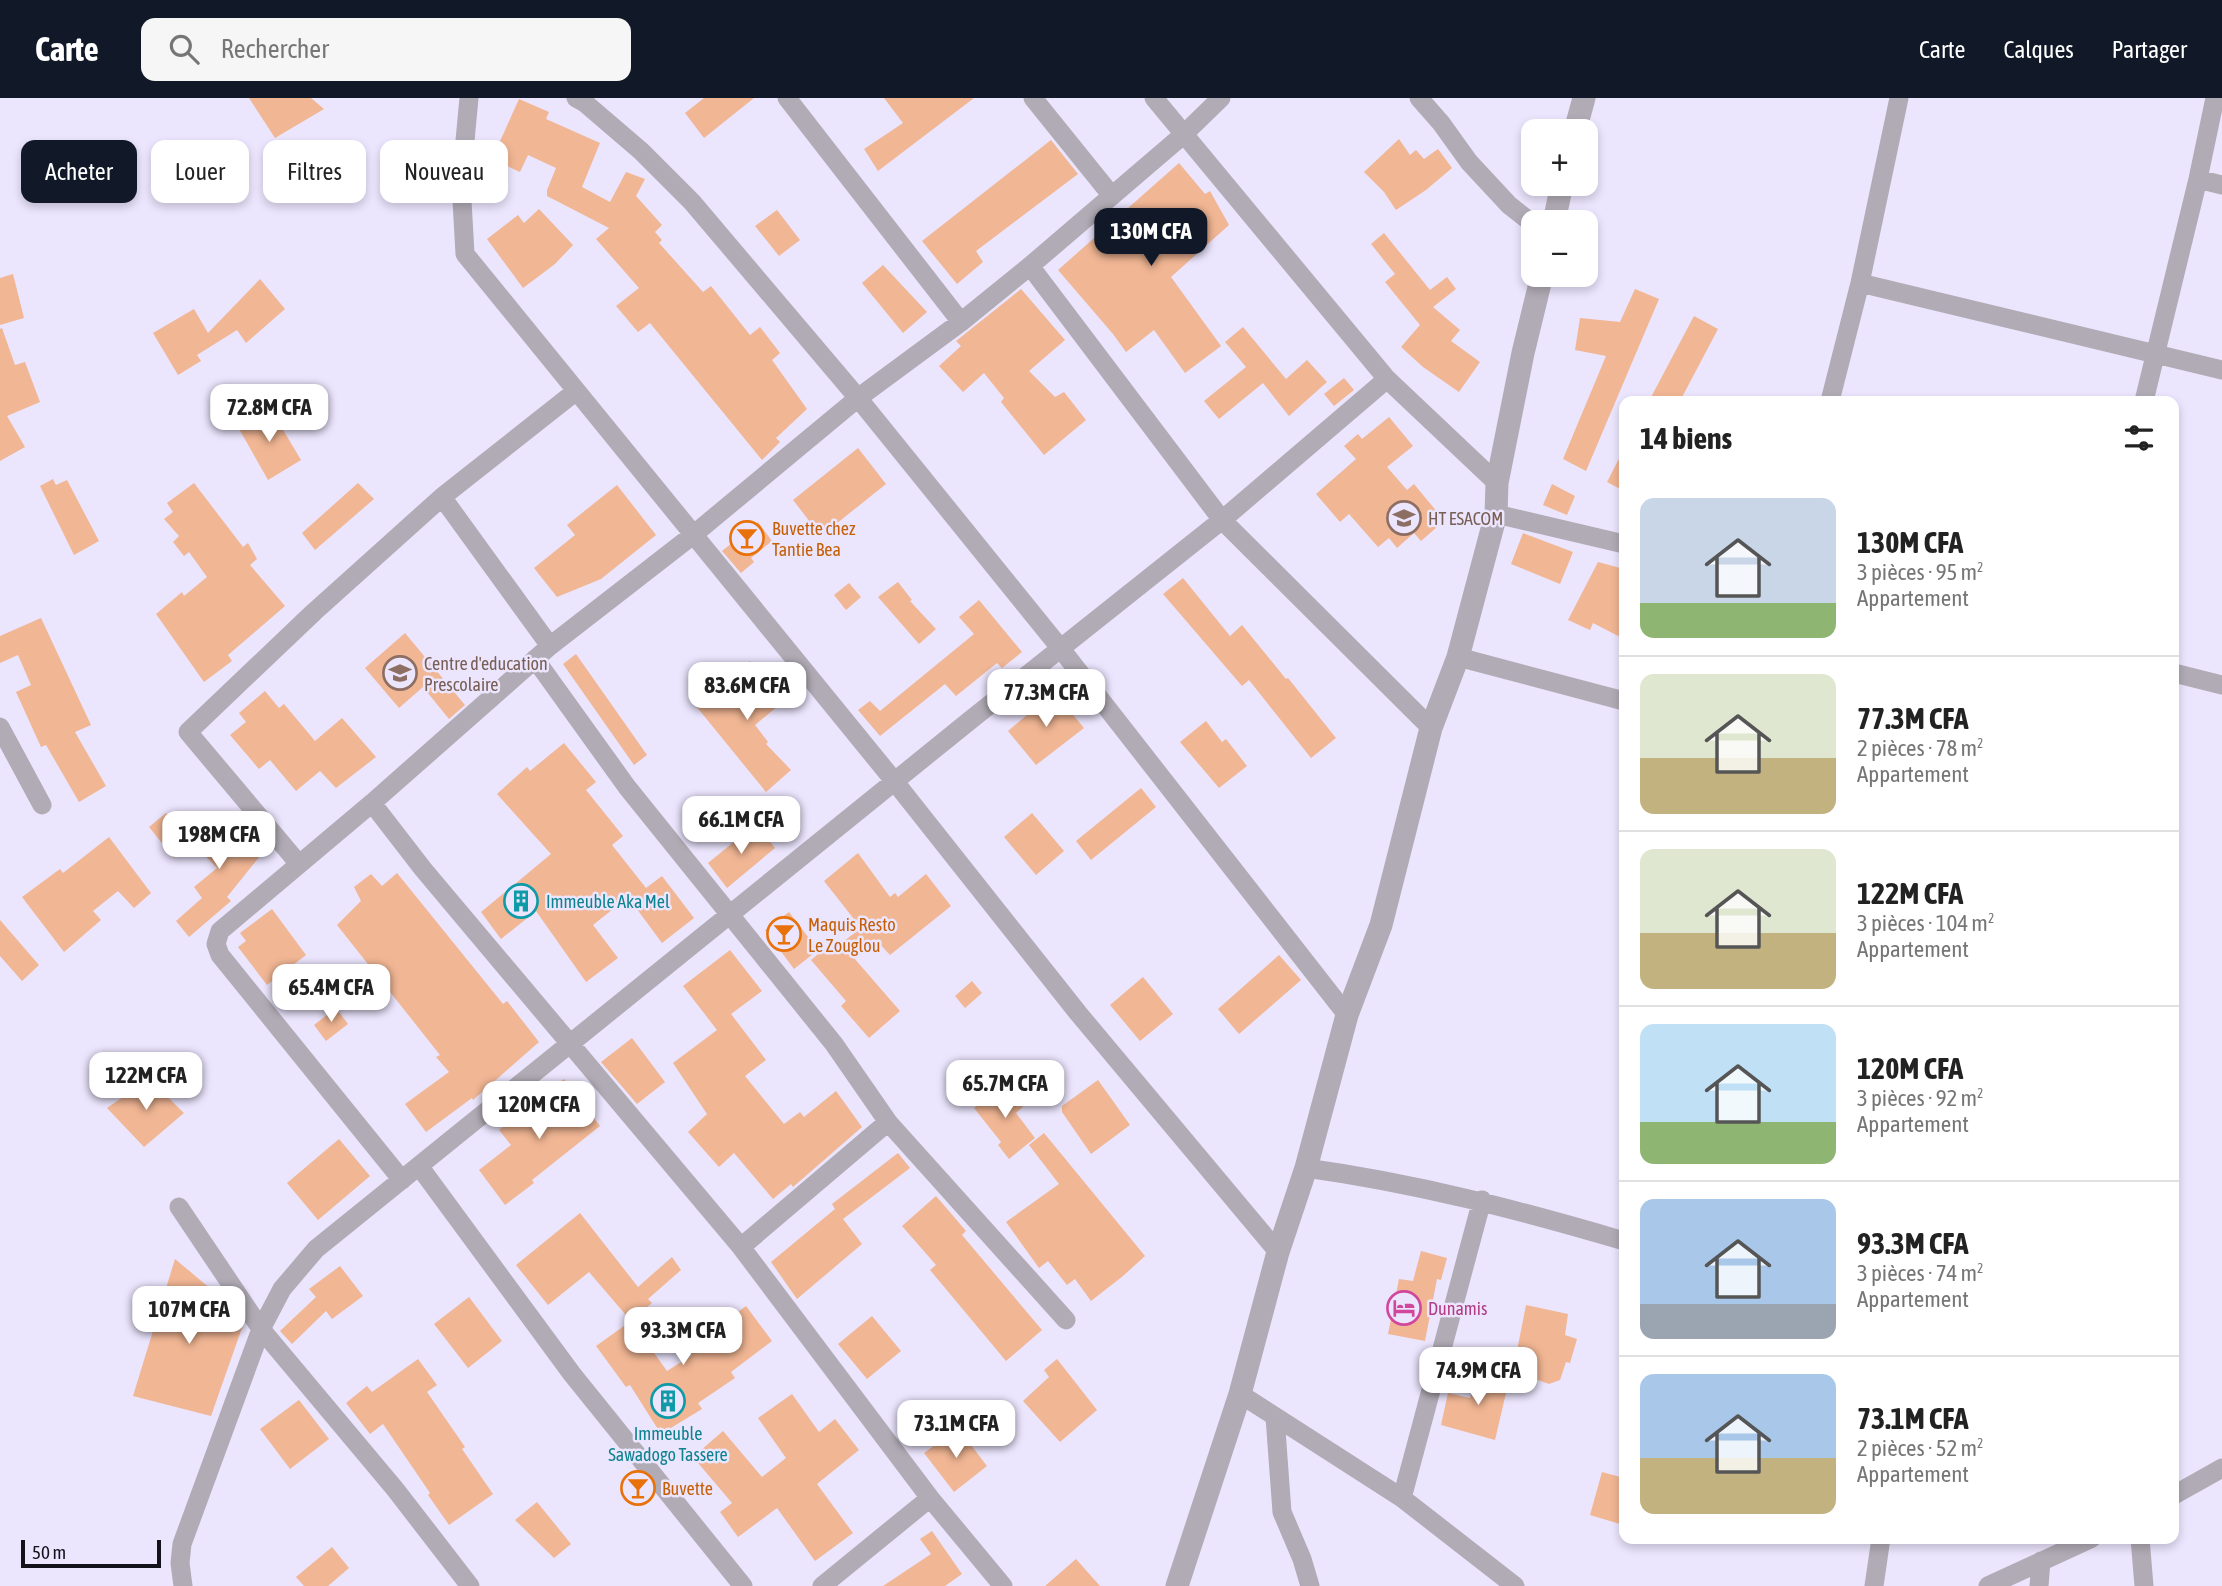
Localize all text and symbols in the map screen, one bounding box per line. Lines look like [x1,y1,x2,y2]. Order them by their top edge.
search box [141,18,631,81]
text: Carte [35,30,99,68]
icon: search [165,30,203,68]
text: Rechercher [221,34,329,64]
text: Carte [1919,36,1965,63]
text: Calques [2003,36,2074,63]
text: Partager [2112,36,2187,63]
map controls [1521,119,1598,287]
button: + [1521,119,1598,196]
chip: Acheter [21,140,137,203]
chip: Louer [151,140,249,203]
chip: Filtres [263,140,366,203]
chip: Nouveau [380,140,508,203]
pin: 130M CFA [1079,208,1223,268]
button: − [1521,210,1598,287]
text: 130M CFA [1110,218,1192,244]
pin: 72.8M CFA [189,384,349,444]
text: 72.8M CFA [226,394,312,420]
icon: filters [2120,419,2158,457]
text: 14 biens [1640,421,1732,455]
school or university icon: HT ESACOM [1385,499,1423,537]
place label: HT ESACOM [1428,508,1503,529]
place label: Buvette chez Tantie Bea [772,518,856,560]
bar icon: Buvette chez Tantie Bea [728,519,766,557]
text: 130M CFA [1857,525,1963,559]
icon: home [1696,526,1780,610]
text: 3 pièces · 95 m² [1857,559,1984,585]
text: Appartement [1857,585,1969,611]
place label: Centre d'education Prescolaire [424,653,548,695]
school or university icon: Centre d'education Prescolaire [381,654,419,692]
pin: 83.6M CFA [667,662,827,722]
pin: 77.3M CFA [966,670,1126,729]
text: 83.6M CFA [704,672,790,698]
text: 77.3M CFA [1003,679,1089,705]
text: 77.3M CFA [1857,701,1969,735]
icon: home [1696,702,1780,786]
text: 2 pièces · 78 m² [1857,735,1984,761]
text: Appartement [1857,761,1969,787]
pin: 66.1M CFA [661,796,821,856]
text: 66.1M CFA [698,806,784,832]
pin: 198M CFA [147,812,291,871]
text: 198M CFA [178,821,260,847]
text: 122M CFA [1857,876,1963,910]
icon: home [1696,877,1780,961]
building icon: Immeuble Aka Mel [502,882,540,920]
place label: Immeuble Aka Mel [546,891,670,912]
text: 3 pièces · 104 m² [1857,910,1994,936]
place label: Maquis Resto Le Zouglou [808,914,896,956]
bar icon: Maquis Resto Le Zouglou [765,915,803,953]
text: Appartement [1857,936,1969,962]
pin: 65.4M CFA [251,964,411,1024]
text: 65.4M CFA [288,974,374,1000]
text: 120M CFA [1857,1051,1963,1085]
pin: 122M CFA [74,1052,218,1112]
icon: home [1696,1052,1780,1136]
pin: 65.7M CFA [925,1060,1085,1120]
text: 122M CFA [105,1062,187,1088]
text: 65.7M CFA [962,1070,1048,1096]
pin: 120M CFA [467,1082,611,1141]
text: 3 pièces · 92 m² [1857,1085,1984,1111]
text: 120M CFA [498,1091,580,1117]
text: Appartement [1857,1111,1969,1137]
text: 93.3M CFA [1857,1226,1969,1260]
icon: home [1696,1227,1780,1311]
text: 3 pièces · 74 m² [1857,1260,1984,1286]
pin: 107M CFA [117,1286,261,1346]
text: Appartement [1857,1286,1969,1312]
hotel icon: Dunamis [1385,1289,1423,1327]
text: 107M CFA [148,1296,230,1322]
place label: Dunamis [1428,1298,1487,1319]
pin: 93.3M CFA [603,1308,763,1367]
text: 93.3M CFA [640,1317,726,1343]
pin: 74.9M CFA [1398,1348,1558,1407]
text: 74.9M CFA [1435,1357,1521,1383]
building icon: Immeuble Sawadogo Tassere [649,1382,687,1420]
pin: 73.1M CFA [876,1400,1036,1460]
text: 73.1M CFA [1857,1401,1969,1435]
icon: home [1696,1402,1780,1486]
text: 73.1M CFA [913,1410,999,1436]
place label: Immeuble Sawadogo Tassere [608,1423,728,1465]
text: 2 pièces · 52 m² [1857,1435,1984,1461]
text: Appartement [1857,1461,1969,1487]
bar icon: Buvette [619,1469,657,1507]
place label: Buvette [662,1478,713,1499]
scale bar [21,1537,161,1569]
text: 50 m [32,1541,66,1563]

